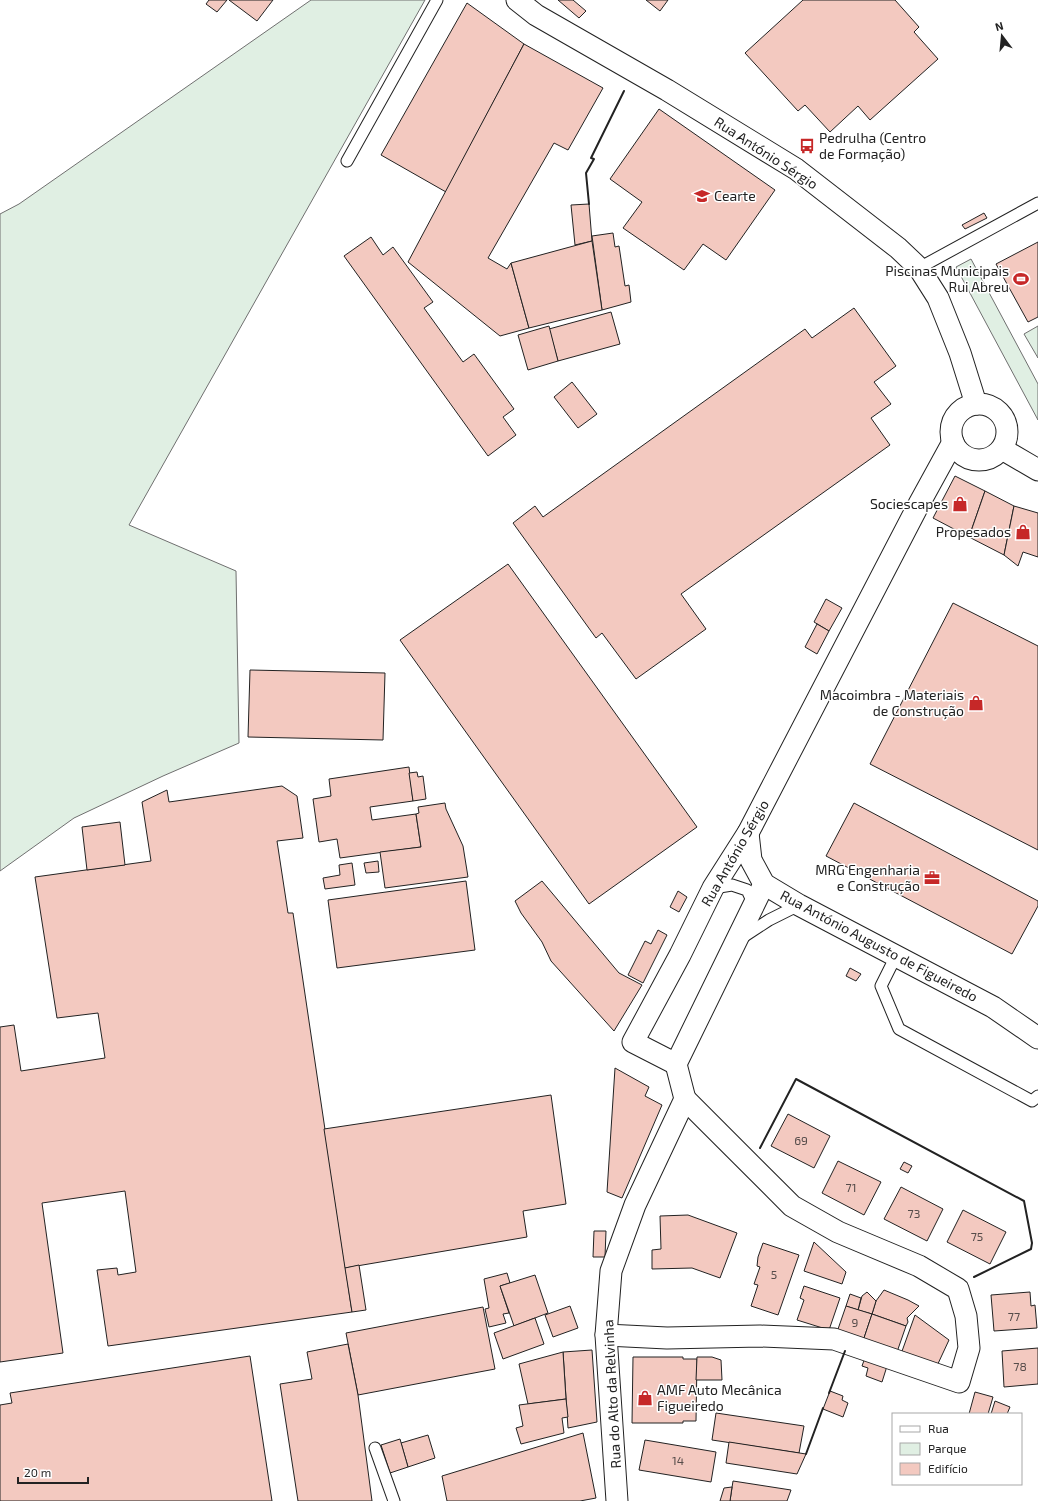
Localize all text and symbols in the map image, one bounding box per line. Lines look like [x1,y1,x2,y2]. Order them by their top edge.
north arrow [982,16,1022,56]
text: N [993,19,1005,33]
street label: Rua António Sérgio [711,113,821,192]
place label: Pedrulha (Centro de Formação) [819,129,926,163]
bus stop icon: Pedrulha (Centro de Formação) [798,137,816,155]
school or university icon: Cearte [693,187,711,205]
place label: Cearte [714,187,756,204]
place label: Piscinas Municipais Rui Abreu [885,262,1009,295]
sports icon: Piscinas Municipais Rui Abreu [1012,270,1030,288]
place label: Sociescapes [870,495,948,512]
shop icon: Sociescapes [951,495,969,513]
place label: Propesados [936,523,1011,540]
shop icon: Propesados [1014,523,1032,541]
place label: Macoimbra - Materiais de Construção [820,686,964,720]
shop icon: Macoimbra - Materiais de Construção [967,694,985,712]
street label: Rua António Sérgio [697,796,772,909]
place label: MRG Engenharia e Construção [815,861,920,895]
office icon: MRG Engenharia e Construção [923,869,941,887]
street label: Rua António Augusto de Figueiredo [778,886,981,1005]
house number: 69 [794,1133,808,1147]
house number: 71 [846,1180,856,1194]
house number: 73 [908,1206,920,1220]
house number: 75 [971,1229,983,1243]
house number: 5 [771,1267,777,1281]
house number: 77 [1008,1309,1020,1323]
house number: 9 [852,1315,859,1329]
street label: Rua do Alto da Relvinha [599,1319,624,1469]
house number: 78 [1013,1359,1027,1373]
place label: AMF Auto Mecânica Figueiredo [657,1381,782,1414]
shop icon: AMF Auto Mecânica Figueiredo [636,1389,654,1407]
legend [892,1413,1022,1485]
text: Rua [928,1421,949,1435]
text: Parque [928,1441,966,1455]
house number: 14 [672,1453,684,1467]
scale bar [18,1459,88,1485]
text: Edifício [928,1461,968,1475]
text: 20 m [24,1465,51,1479]

